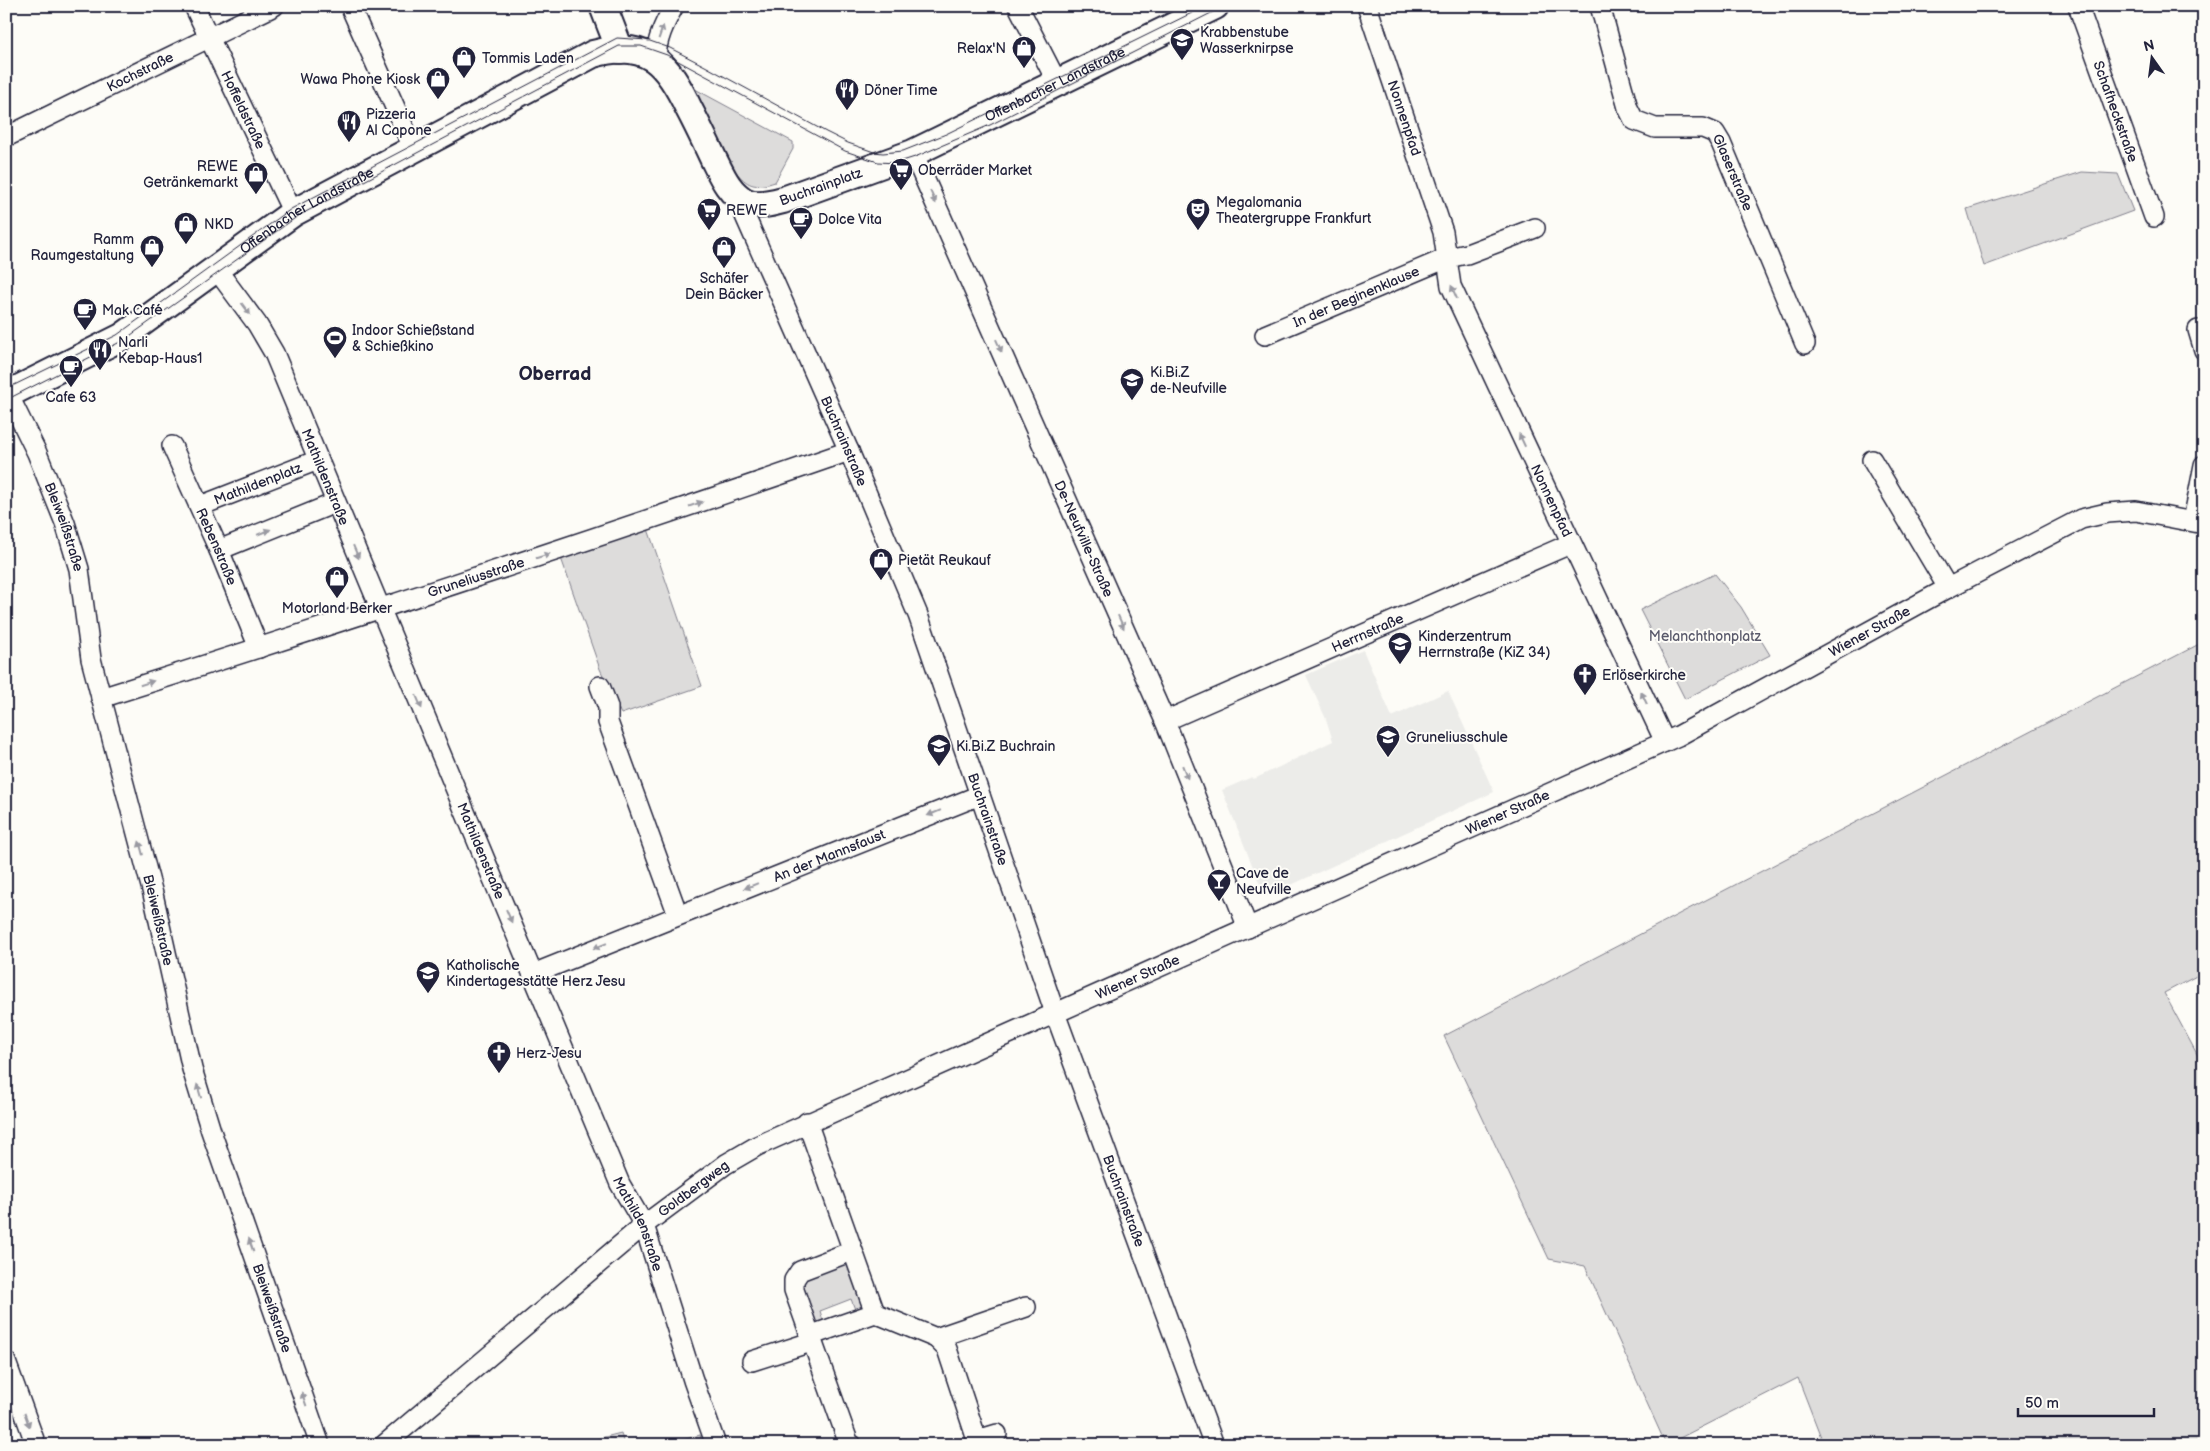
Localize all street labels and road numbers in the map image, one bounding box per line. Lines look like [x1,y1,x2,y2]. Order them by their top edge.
street label: Offenbacher Landstraße [982,43,1128,126]
street label: Kochstraße [104,49,176,95]
street label: Schafheckstraße [2089,59,2142,164]
street label: Hoffeldstraße [217,68,269,152]
street label: Nonnenpfad [1384,78,1425,158]
street label: Glaserstraße [1709,131,1756,213]
street label: Offenbacher Landstraße [237,164,377,258]
street label: Buchrainplatz [777,164,865,210]
street label: In der Beginenklause [1291,263,1422,331]
street label: Buchrainstraße [817,393,871,489]
street label: Mathildenstraße [298,426,353,528]
street label: Mathildenplatz [212,459,305,509]
street label: Nonnenpfad [1527,462,1576,540]
street label: De-Neufville-Straße [1050,478,1117,600]
street label: Bleiweißstraße [41,480,87,573]
street label: Rebenstraße [192,505,240,588]
street label: Gruneliusstraße [426,554,527,601]
street label: Wiener Straße [1826,602,1913,661]
street label: Herrnstraße [1329,610,1406,656]
street label: Buchrainstraße [964,771,1012,868]
street label: Wiener Straße [1463,786,1552,839]
street label: Mathildenstraße [453,800,508,902]
street label: An der Mannsfaust [771,826,888,886]
street label: Bleiweißstraße [139,873,177,967]
street label: Wiener Straße [1093,951,1182,1003]
street label: Buchrainstraße [1099,1153,1148,1249]
street label: Goldbergweg [655,1157,732,1221]
street label: Mathildenstraße [609,1174,666,1273]
street label: Bleiweißstraße [249,1261,295,1355]

